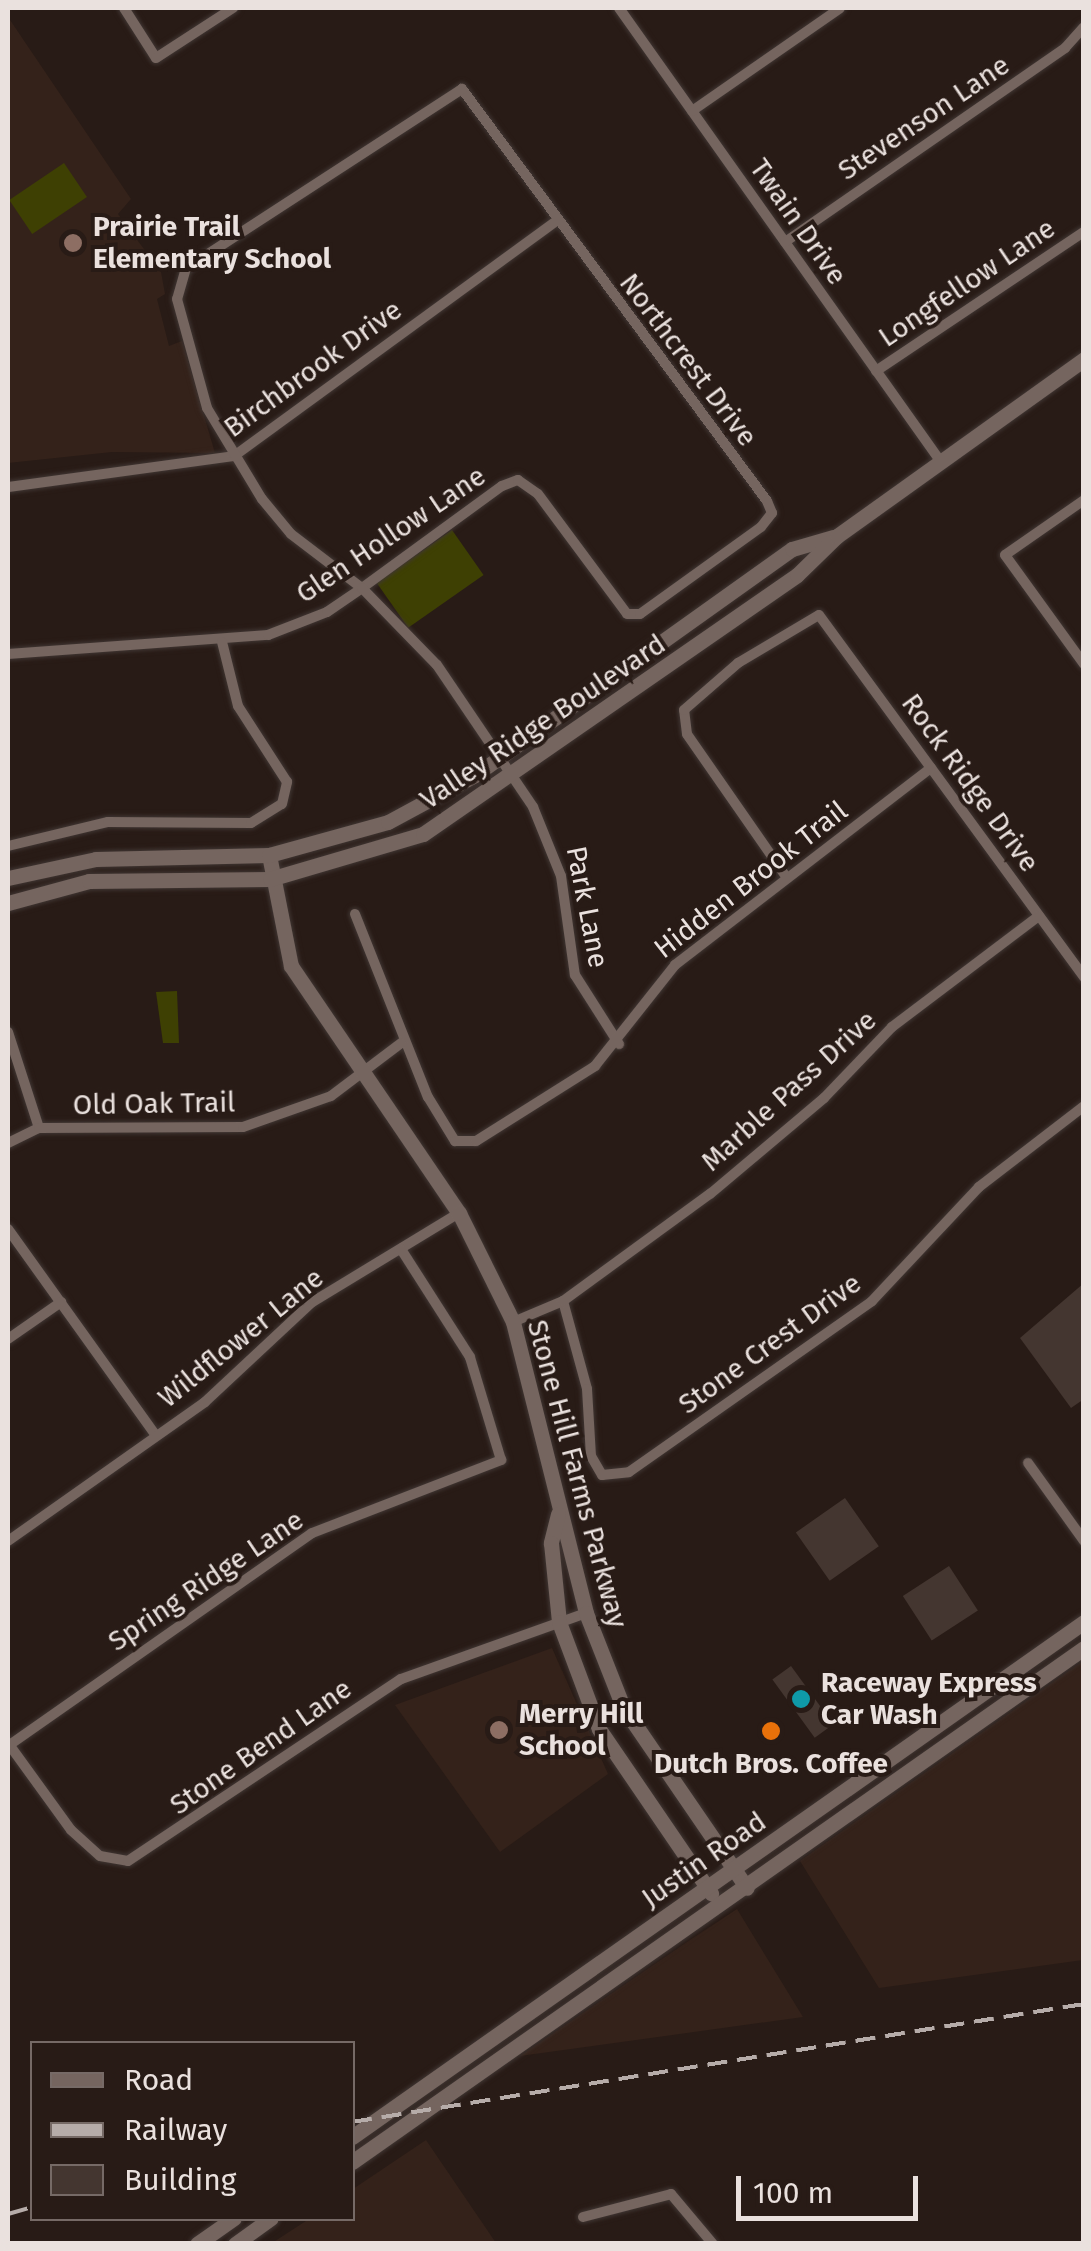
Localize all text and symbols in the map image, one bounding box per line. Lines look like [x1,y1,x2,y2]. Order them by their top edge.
street label: Stevenson Lane [832,48,1016,188]
street label: Twain Drive [742,153,854,291]
place label: Prairie Trail Elementary School [93,210,331,276]
street label: Longfellow Lane [872,212,1062,354]
marker: Prairie Trail Elementary School [62,232,84,254]
street label: Northcrest Drive [612,267,764,453]
street label: Birchbrook Drive [218,293,408,445]
street label: Glen Hollow Lane [290,459,492,611]
street label: Valley Ridge Boulevard [414,627,672,817]
street label: Rock Ridge Drive [894,687,1046,879]
street label: Hidden Brook Trail [648,794,854,966]
street label: Park Lane [559,843,615,971]
street label: Marble Pass Drive [695,1004,883,1178]
street label: Old Oak Trail [72,1086,236,1122]
street label: Wildflower Lane [152,1261,330,1415]
street label: Stone Crest Drive [672,1267,868,1421]
street label: Stone Hill Farms Parkway [520,1316,634,1632]
street label: Spring Ridge Lane [102,1503,310,1659]
place label: Raceway Express Car Wash [821,1666,1037,1732]
street label: Stone Bend Lane [164,1672,358,1822]
marker: Raceway Express Car Wash [790,1688,812,1710]
place label: Merry Hill School [519,1697,643,1763]
marker: Merry Hill School [488,1719,510,1741]
marker: Dutch Bros. Coffee [760,1720,782,1742]
place label: Dutch Bros. Coffee [654,1747,888,1781]
street label: Justin Road [635,1805,773,1915]
legend [30,2041,355,2221]
text: Road [124,2062,193,2098]
text: Railway [124,2112,227,2148]
scale bar [741,2156,924,2218]
text: Building [124,2162,236,2198]
text: 100 m [753,2175,833,2211]

